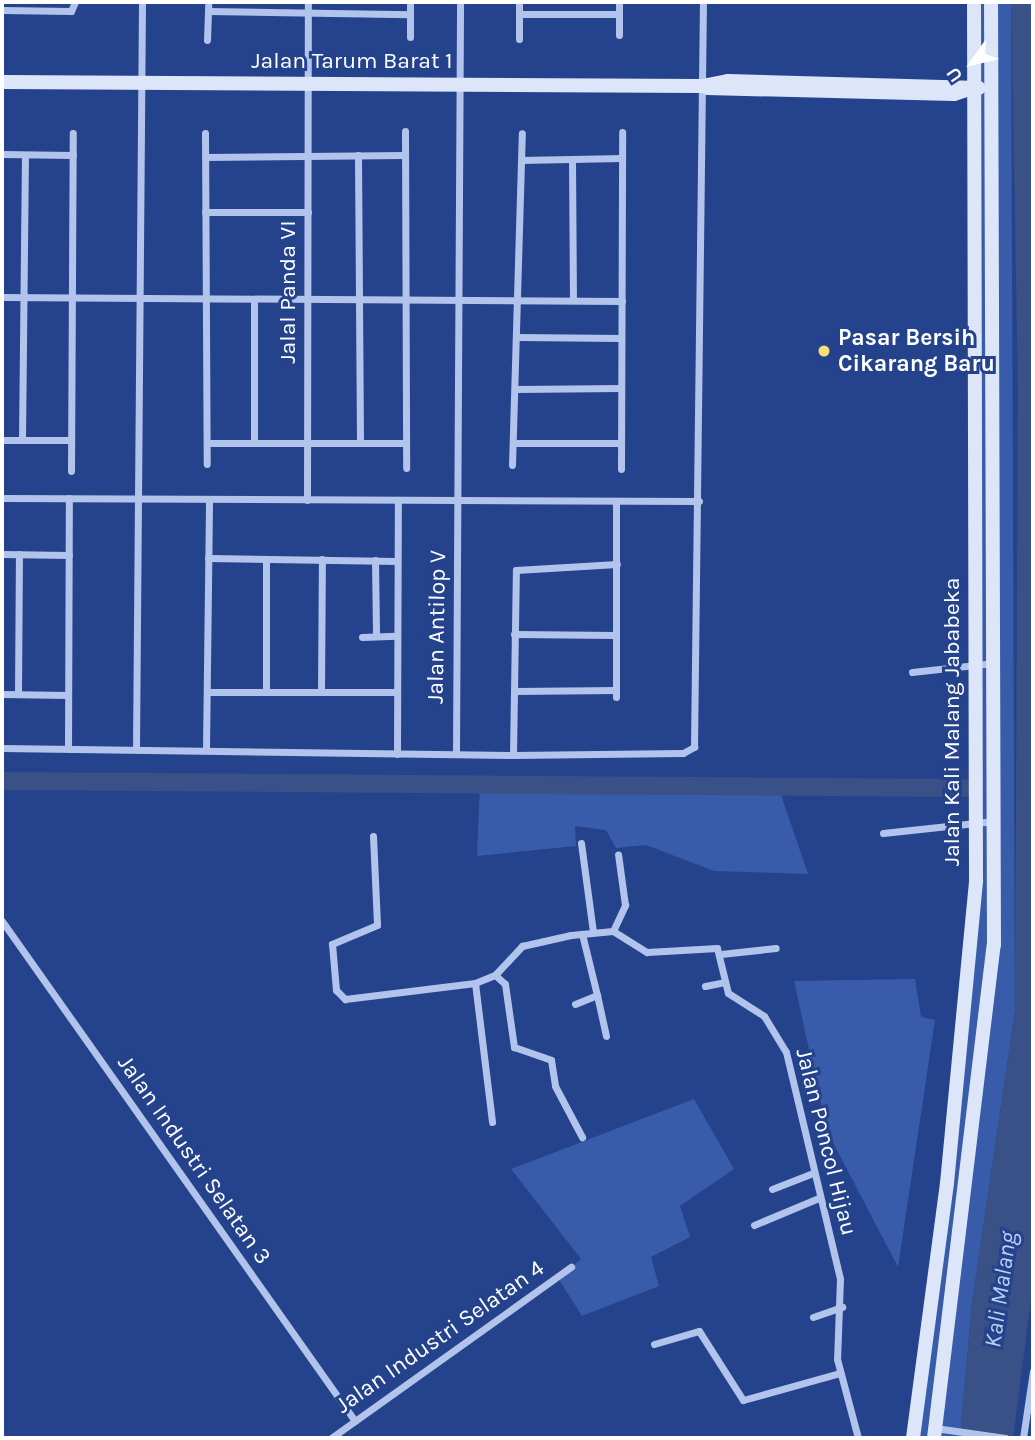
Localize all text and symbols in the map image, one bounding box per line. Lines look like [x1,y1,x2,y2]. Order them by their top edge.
north arrow [937,28,1007,98]
street label: Jalan Tarum Barat 1 [251,47,453,75]
text: U [942,63,967,86]
street label: Jalal Panda VI [274,220,302,364]
place label: Pasar Bersih Cikarang Baru [838,324,995,378]
marker: Pasar Bersih Cikarang Baru [816,343,832,359]
street label: Jalan Antilop V [422,550,452,704]
street label: Jalan Kali Malang Jababeka [938,578,966,866]
street label: Jalan Poncol Hijau [789,1046,863,1238]
street label: Jalan Industri Selatan 3 [111,1050,277,1270]
water label: Kali Malang [979,1230,1023,1350]
street label: Jalan Industri Selatan 4 [331,1255,549,1419]

